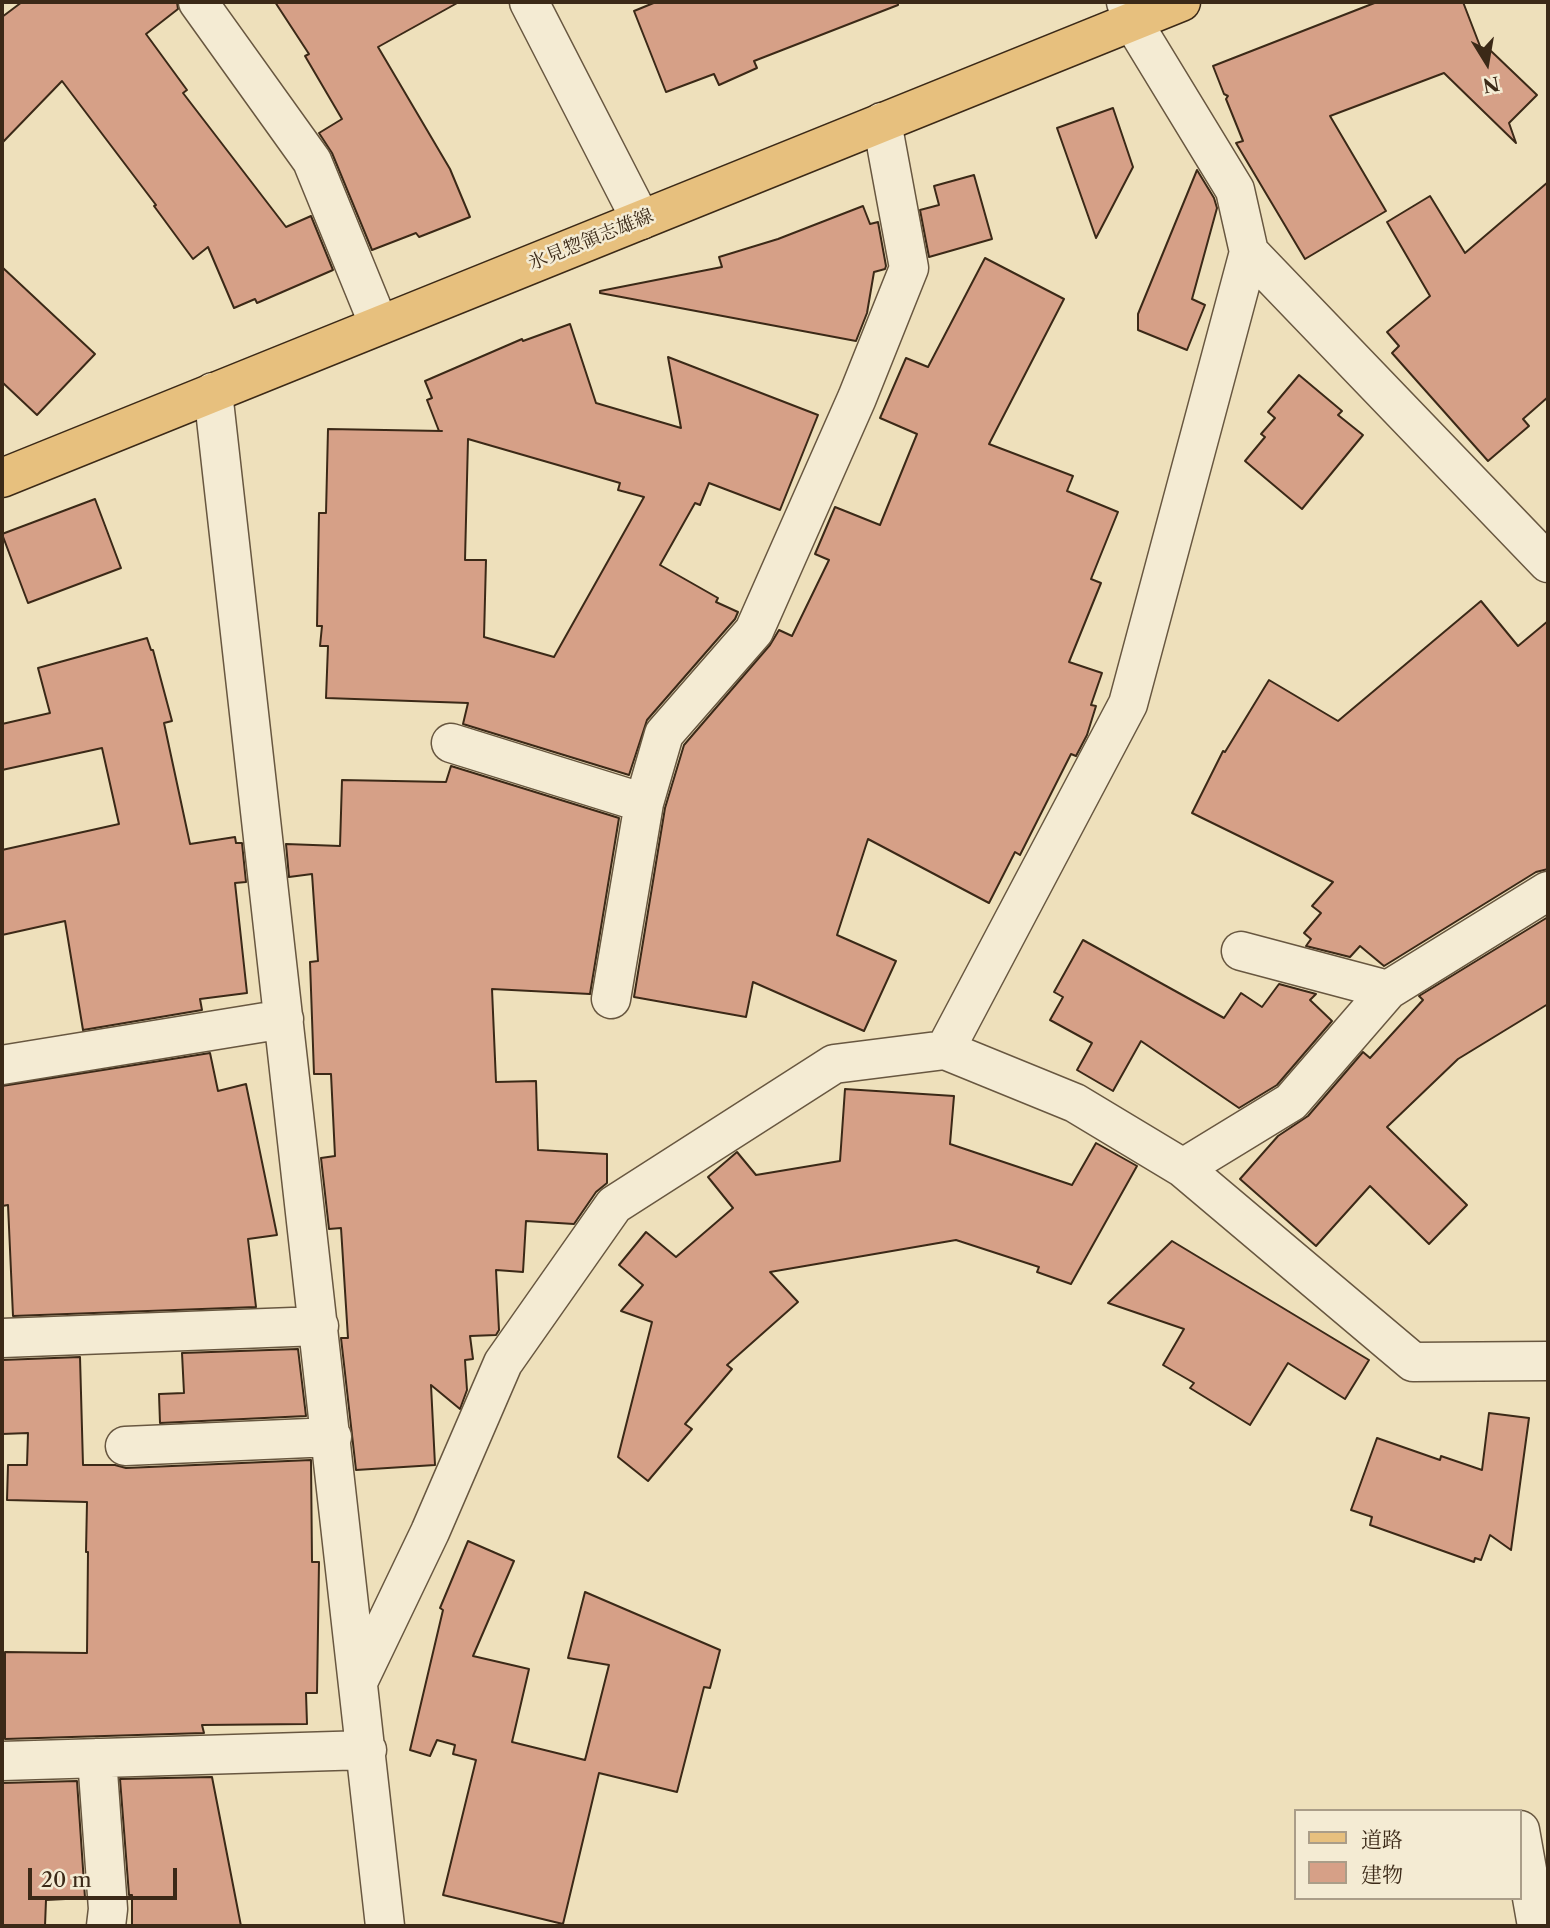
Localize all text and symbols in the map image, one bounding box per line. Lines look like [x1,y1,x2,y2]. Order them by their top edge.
north arrow [1452,28,1522,98]
text: N [1481,71,1501,97]
street label: 氷見惣領志雄線 [525,205,657,275]
legend [1294,1809,1522,1900]
text: 道路 [1361,1827,1403,1852]
scale bar [32,1854,180,1898]
text: 建物 [1361,1862,1403,1887]
text: 20 m [41,1867,92,1892]

